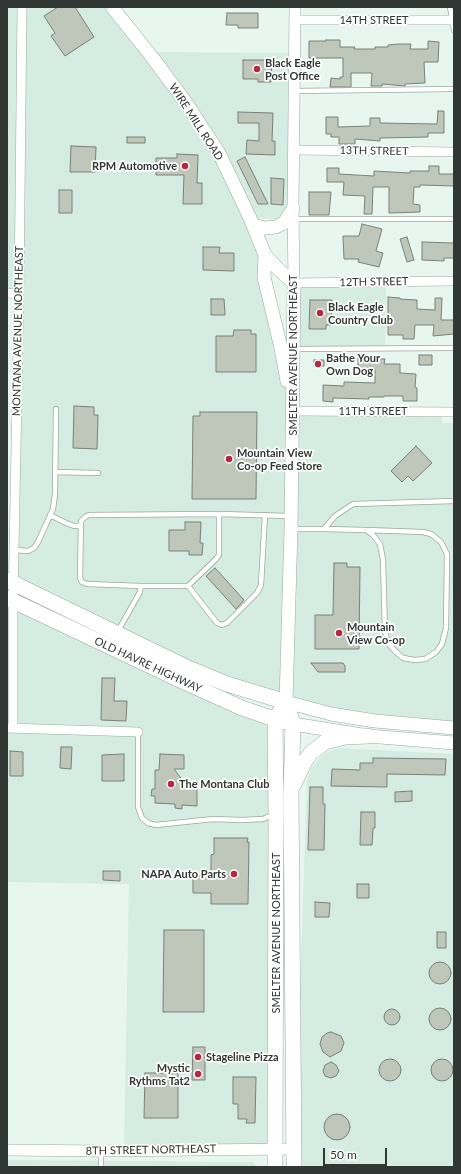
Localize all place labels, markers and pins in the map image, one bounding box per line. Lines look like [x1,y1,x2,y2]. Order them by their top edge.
place label: Black Eagle Post Office [265,56,321,82]
marker: Black Eagle Post Office [252,64,262,74]
place label: RPM Automotive [92,159,177,173]
marker: RPM Automotive [180,161,190,171]
place label: Black Eagle Country Club [328,300,393,326]
marker: Black Eagle Country Club [315,308,325,318]
place label: Bathe Your Own Dog [326,351,380,377]
marker: Bathe Your Own Dog [313,359,323,369]
place label: Mountain View Co-op Feed Store [237,446,322,472]
marker: Mountain View Co-op Feed Store [224,454,234,464]
place label: Mountain View Co-op [347,620,405,646]
marker: Mountain View Co-op [334,628,344,638]
place label: The Montana Club [179,777,270,791]
marker: The Montana Club [166,779,176,789]
place label: NAPA Auto Parts [141,867,226,881]
marker: NAPA Auto Parts [229,869,239,879]
place label: Stageline Pizza [206,1050,279,1064]
marker: Stageline Pizza [193,1052,203,1062]
place label: Mystic Rythms Tat2 [129,1061,190,1087]
marker: Mystic Rythms Tat2 [193,1069,203,1079]

